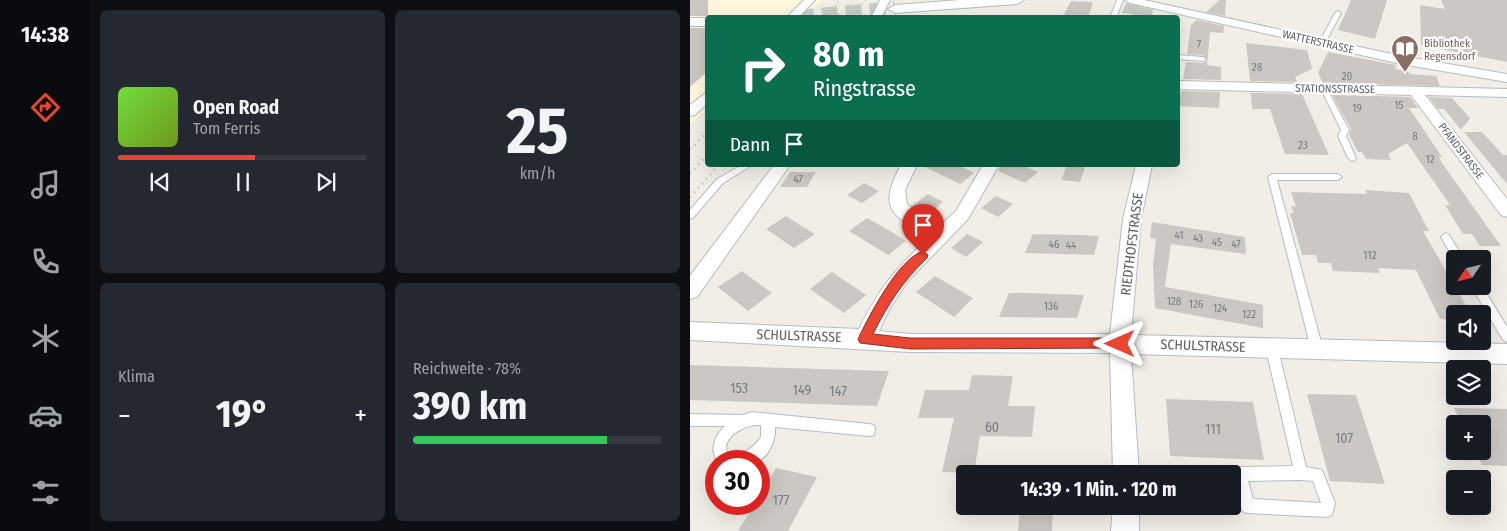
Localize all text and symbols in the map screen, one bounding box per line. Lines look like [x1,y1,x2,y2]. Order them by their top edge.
text: 14:38 [21,21,69,48]
street label: WATTERSTRASSE [1281,27,1355,57]
text: 80 m [813,33,885,75]
library icon: Bibliothek Regensdorf [1390,34,1420,73]
icon: right [730,35,795,100]
place label: Bibliothek Regensdorf [1424,37,1476,63]
house number: 7 [1197,38,1202,51]
house number: 28 [1252,61,1263,74]
house number: 20 [1342,70,1353,83]
text: Ringstrasse [813,75,916,102]
street label: STATIONSSTRASSE [1295,82,1375,96]
icon: directions [28,90,63,125]
text: 25 [506,92,569,170]
text: Open Road [193,96,279,119]
house number: 15 [1394,99,1404,112]
house number: 19 [1352,102,1362,115]
text: Tom Ferris [193,119,260,138]
street label: PFANDSTRASSE [1436,120,1486,182]
icon: arrive [780,130,808,158]
house number: 8 [1412,130,1418,143]
text: Dann [730,133,770,156]
house number: 23 [1298,139,1308,152]
house number: 12 [1425,153,1435,166]
text: km/h [520,164,555,183]
icon: music [28,167,63,202]
icon: previous [146,168,174,196]
icon: pause [229,168,257,196]
icon: next [312,168,340,196]
house number: 47 [793,173,803,186]
street label: RIEDTHOFSTRASSE [1117,191,1147,296]
pin [902,204,944,255]
icon: arrive [909,211,937,239]
house number: 41 [1174,229,1184,242]
house number: 43 [1193,232,1203,245]
house number: 45 [1212,236,1222,249]
house number: 46 [1049,238,1060,251]
house number: 47 [1231,238,1241,251]
house number: 44 [1066,239,1077,252]
icon: phone [28,244,63,279]
house number: 112 [1363,249,1377,262]
north arrow [1446,250,1491,295]
map controls [1446,250,1491,515]
house number: 128 [1167,295,1182,308]
house number: 126 [1189,298,1204,311]
house number: 136 [1044,300,1059,313]
house number: 124 [1213,302,1228,315]
button: sound [1446,305,1491,350]
house number: 122 [1242,308,1256,321]
position arrow [1093,317,1145,369]
icon: climate [28,321,63,356]
street label: SCHULSTRASSE [756,326,842,346]
street label: SCHULSTRASSE [1160,336,1246,356]
text: Reichweite · 78% [413,359,521,378]
button: layers [1446,360,1491,405]
text: Klima [118,367,155,386]
house number: 153 [730,380,748,397]
house number: 149 [793,382,812,399]
text: 390 km [413,383,527,429]
house number: 147 [829,383,847,400]
text: 19° [216,391,269,437]
icon: car [28,398,63,433]
text: − [118,399,131,432]
text: + [354,399,367,432]
button: + [1446,415,1491,460]
house number: 60 [985,419,999,436]
house number: 111 [1205,421,1221,438]
house number: 107 [1335,430,1353,447]
speed limit sign: 30 [705,450,770,515]
button: − [1446,470,1491,515]
icon: filters [28,475,63,510]
text: 14:39 · 1 Min. · 120 m [1020,478,1177,501]
house number: 177 [773,492,790,509]

